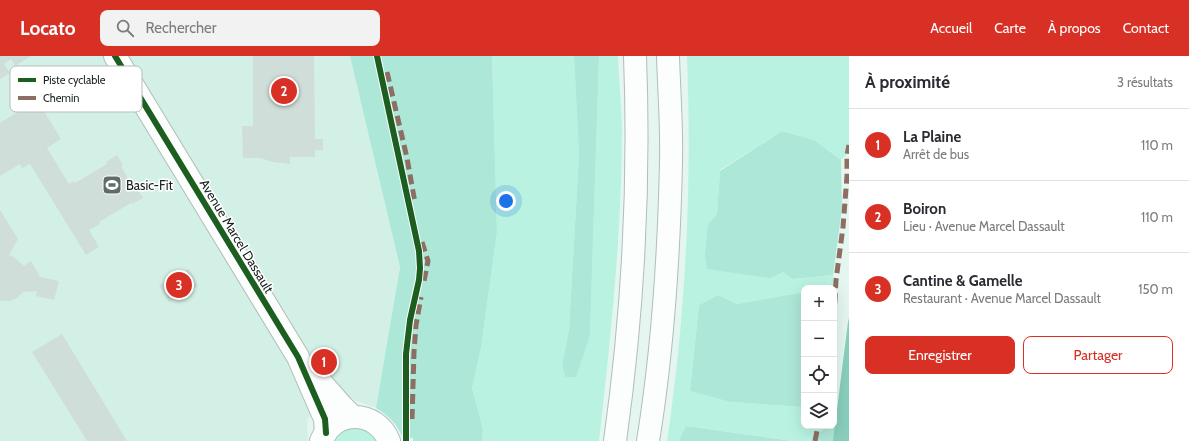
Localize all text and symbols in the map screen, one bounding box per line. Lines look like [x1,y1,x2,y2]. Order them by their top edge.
search box [100,10,380,46]
text: Locato [20,17,76,40]
icon: search [114,17,136,39]
text: Rechercher [146,19,217,37]
text: Accueil [930,19,972,37]
text: Carte [994,19,1026,37]
text: À propos [1048,19,1101,37]
text: Contact [1123,19,1169,37]
legend [10,66,142,112]
text: À proximité [865,72,950,92]
text: Piste cyclable [43,73,106,87]
text: 3 résultats [1117,74,1173,90]
pin: 2 [271,76,297,106]
text: Chemin [43,91,80,105]
text: La Plaine [903,128,961,146]
text: 1 [876,137,880,153]
text: 110 m [1141,137,1173,153]
text: Arrêt de bus [903,146,969,162]
sports icon: Basic-Fit [101,174,123,196]
street label: Avenue Marcel Dassault [197,176,278,296]
place label: Basic-Fit [126,177,174,193]
your location [496,191,516,211]
text: Boiron [903,200,946,218]
text: 2 [875,209,881,225]
text: 110 m [1141,209,1173,225]
text: Lieu · Avenue Marcel Dassault [903,218,1065,234]
pin: 3 [166,270,192,300]
text: Cantine & Gamelle [903,272,1022,290]
text: 3 [874,281,882,297]
text: 150 m [1138,281,1173,297]
map controls [801,285,837,429]
button: + [801,285,837,321]
text: Restaurant · Avenue Marcel Dassault [903,290,1101,306]
button: − [801,321,837,357]
button: Enregistrer [865,336,1015,374]
button: Partager [1023,336,1173,374]
pin: 1 [311,347,337,377]
button: locate [801,357,837,393]
button: layers [801,393,837,429]

